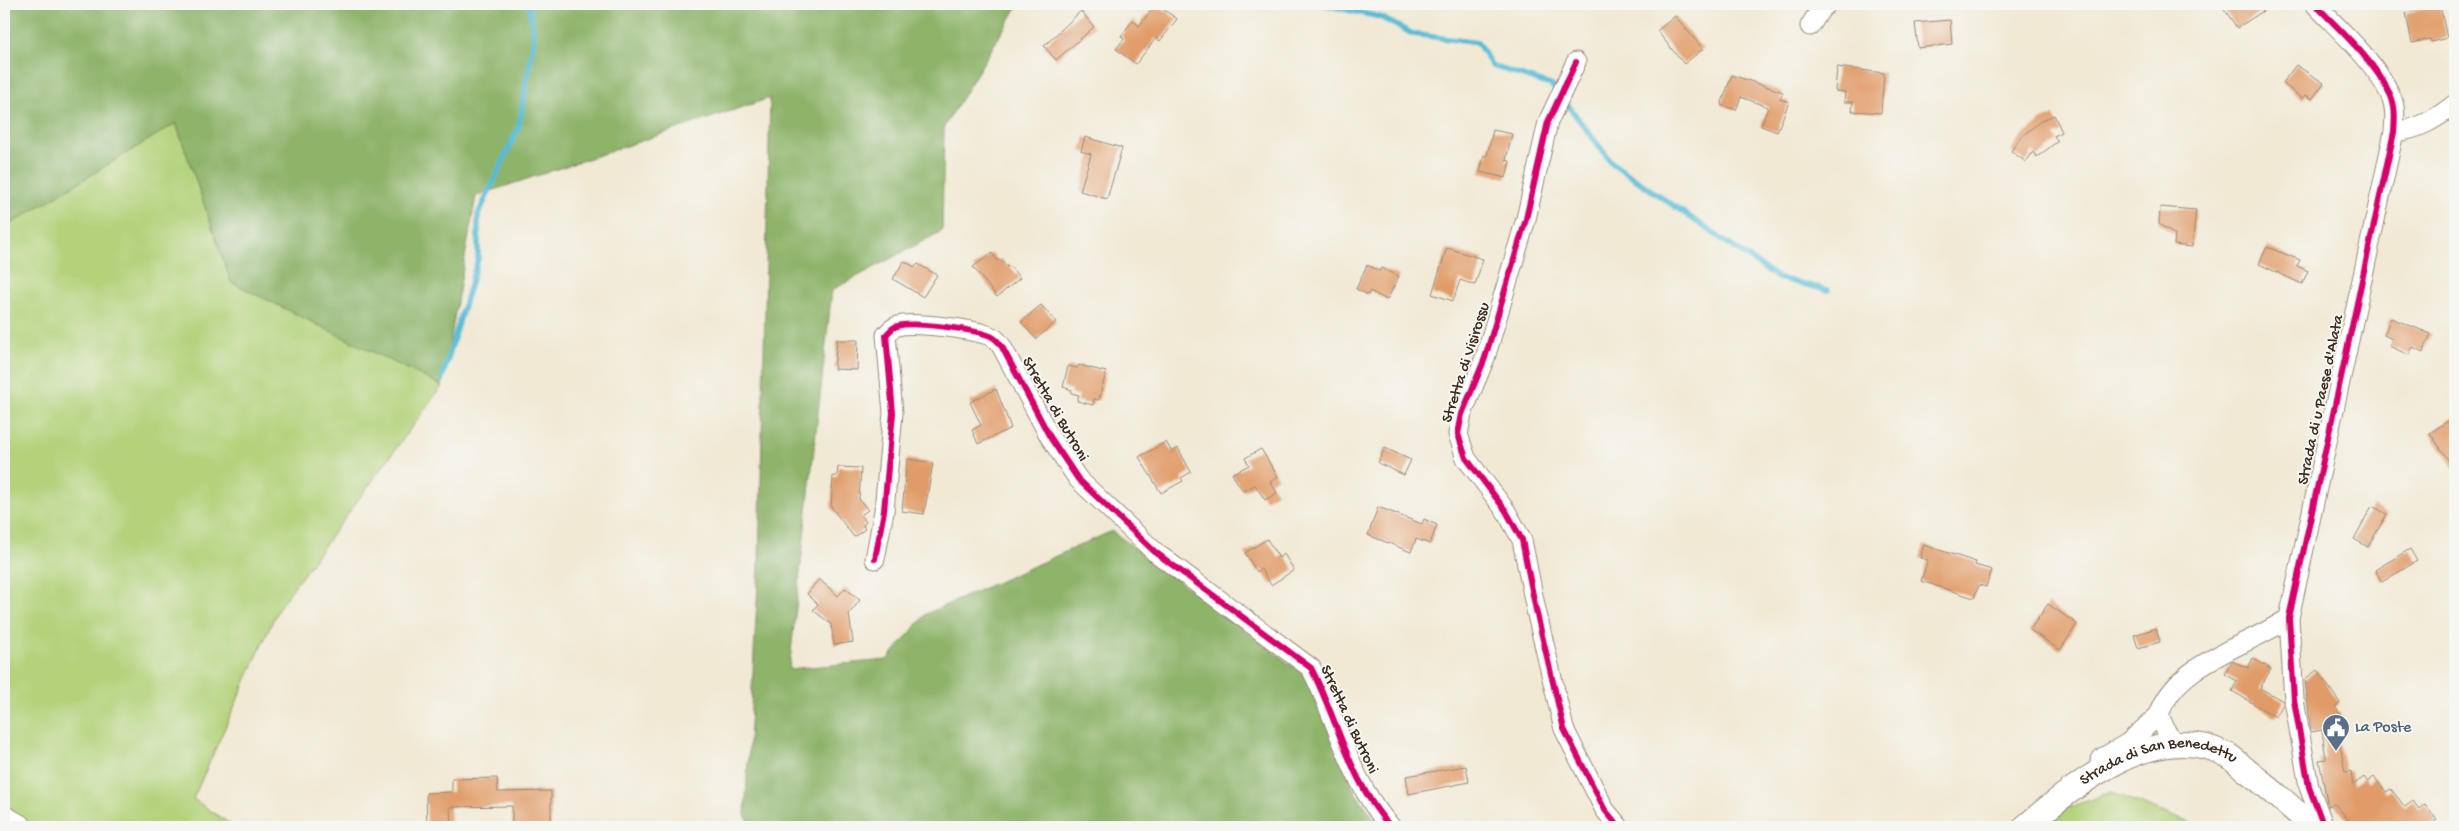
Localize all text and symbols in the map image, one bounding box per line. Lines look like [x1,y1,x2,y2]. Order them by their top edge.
street label: Stretta di Visirossu [1439,300,1496,425]
street label: Strada di u Paese d'Alata [2295,312,2350,487]
street label: Stretta di Butroni [1016,354,1092,466]
street label: Stretta di Butroni [1315,663,1381,777]
public building icon: La Poste [2321,713,2351,752]
place label: La Poste [2355,719,2412,738]
street label: Strada di San Benedettu [2077,734,2241,790]

